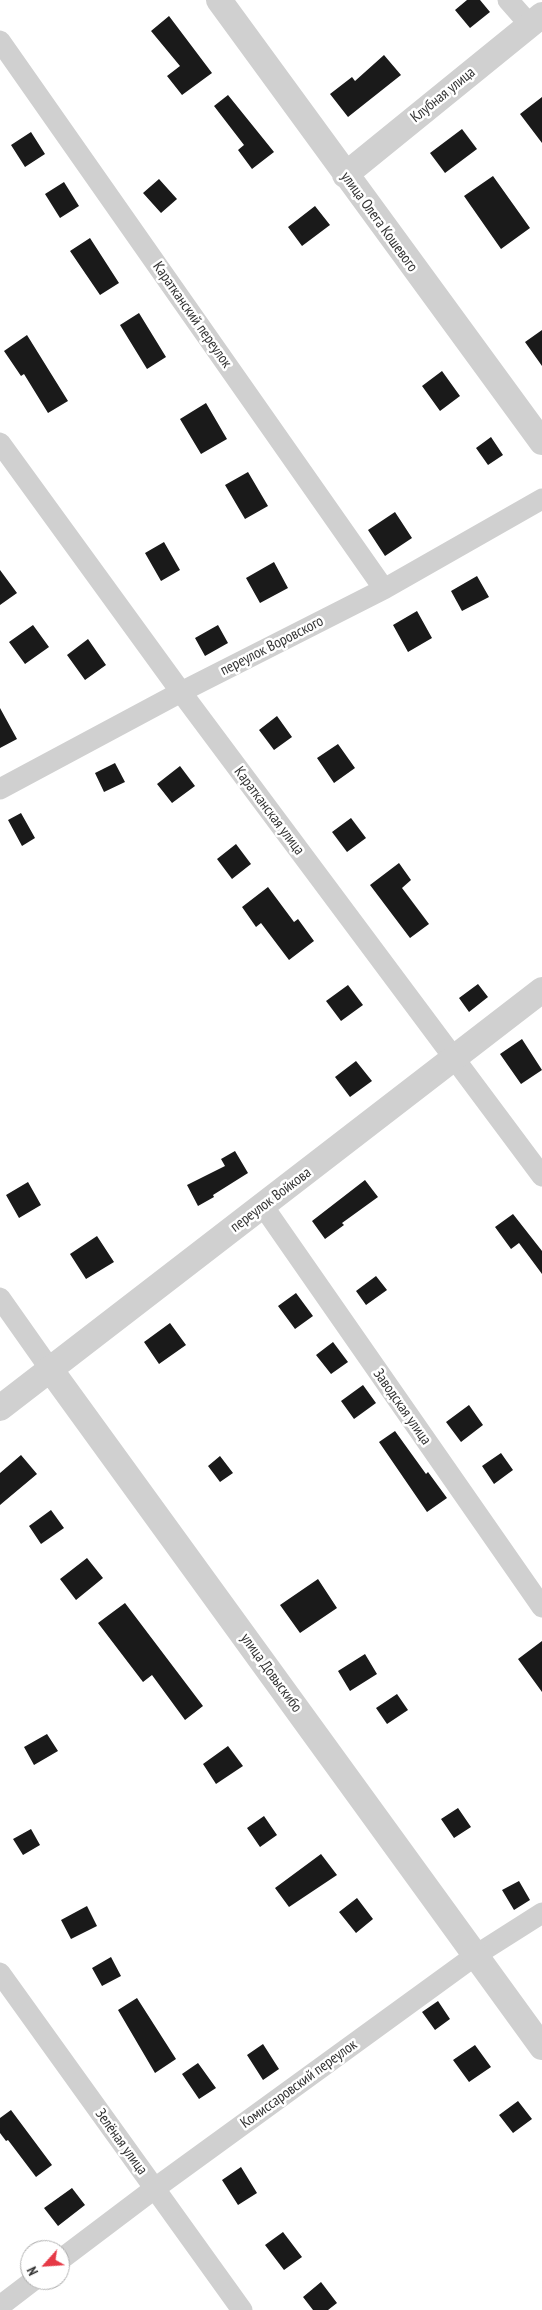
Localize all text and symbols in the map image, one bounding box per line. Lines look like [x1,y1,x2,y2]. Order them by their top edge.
street label: Клубная улица [407,64,479,126]
street label: улица Олега Кошевого [337,168,421,276]
street label: Каратканский переулок [149,258,235,372]
street label: переулок Воровского [218,612,326,680]
street label: Каратканская улица [230,763,308,859]
street label: переулок Войкова [227,1164,315,1236]
street label: Заводская улица [369,1366,435,1448]
street label: улица Довыскибо [236,1630,306,1716]
street label: Комиссаровский переулок [237,2036,361,2132]
street label: Зелёная улица [91,2106,151,2178]
north arrow [20,2240,70,2290]
text: N [23,2264,42,2278]

